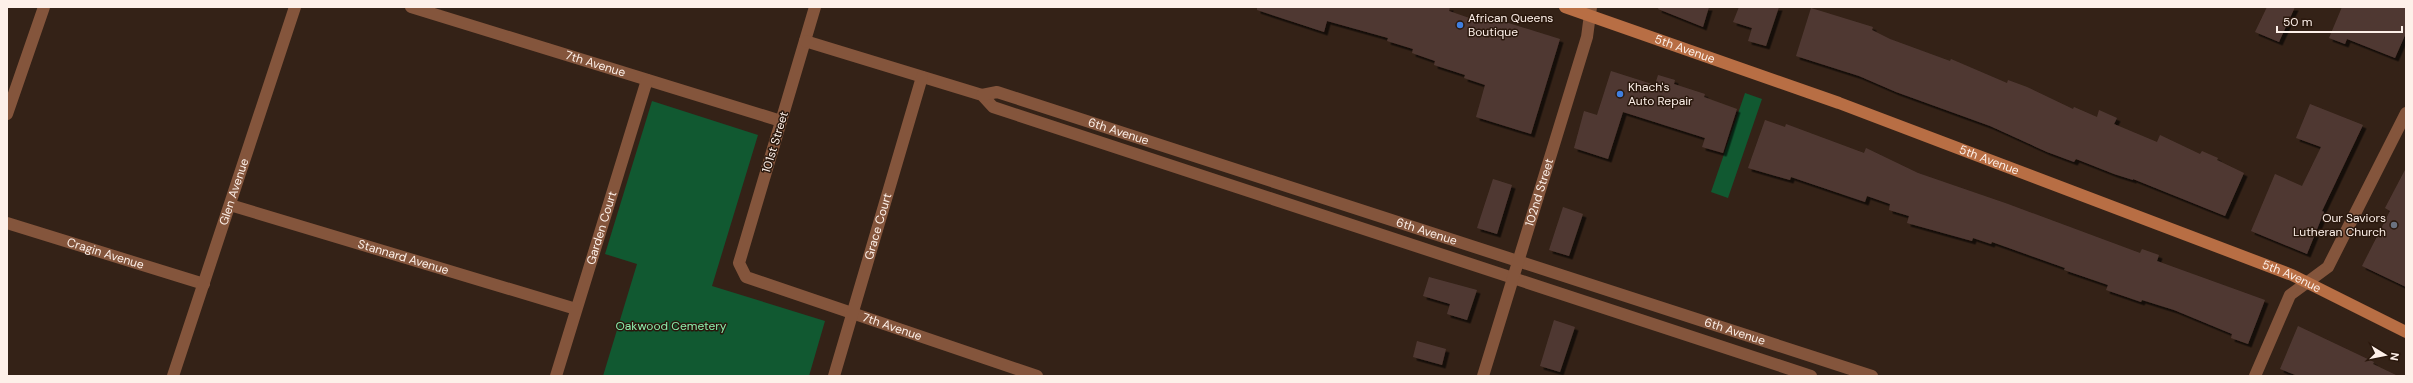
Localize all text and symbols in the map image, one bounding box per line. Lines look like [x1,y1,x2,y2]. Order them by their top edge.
scale bar [2277,8,2402,34]
place label: African Queens Boutique [1468,10,1553,40]
text: 50 m [2283,14,2312,30]
marker: African Queens Boutique [1455,20,1465,30]
street label: 5th Avenue [1652,31,1717,67]
street label: 7th Avenue [563,47,628,81]
place label: Khach's Auto Repair [1628,79,1693,109]
marker: Khach's Auto Repair [1615,89,1625,99]
street label: 101st Street [758,109,792,175]
street label: 6th Avenue [1086,114,1151,149]
street label: 5th Avenue [1957,141,2022,179]
street label: Glen Avenue [215,156,252,227]
street label: 102nd Street [1521,156,1557,228]
street label: Garden Court [583,189,620,267]
street label: Grace Court [861,191,896,262]
place label: Our Saviors Lutheran Church [2293,210,2386,240]
street label: 6th Avenue [1394,214,1459,249]
marker: Our Saviors Lutheran Church [2389,220,2399,230]
street label: Cragin Avenue [65,234,146,273]
street label: Stannard Avenue [356,236,451,278]
street label: 5th Avenue [2260,256,2324,296]
street label: 7th Avenue [860,309,924,344]
street label: 6th Avenue [1702,314,1768,349]
park label: Oakwood Cemetery [616,318,727,334]
north arrow [2365,335,2405,375]
text: N [2387,352,2402,362]

